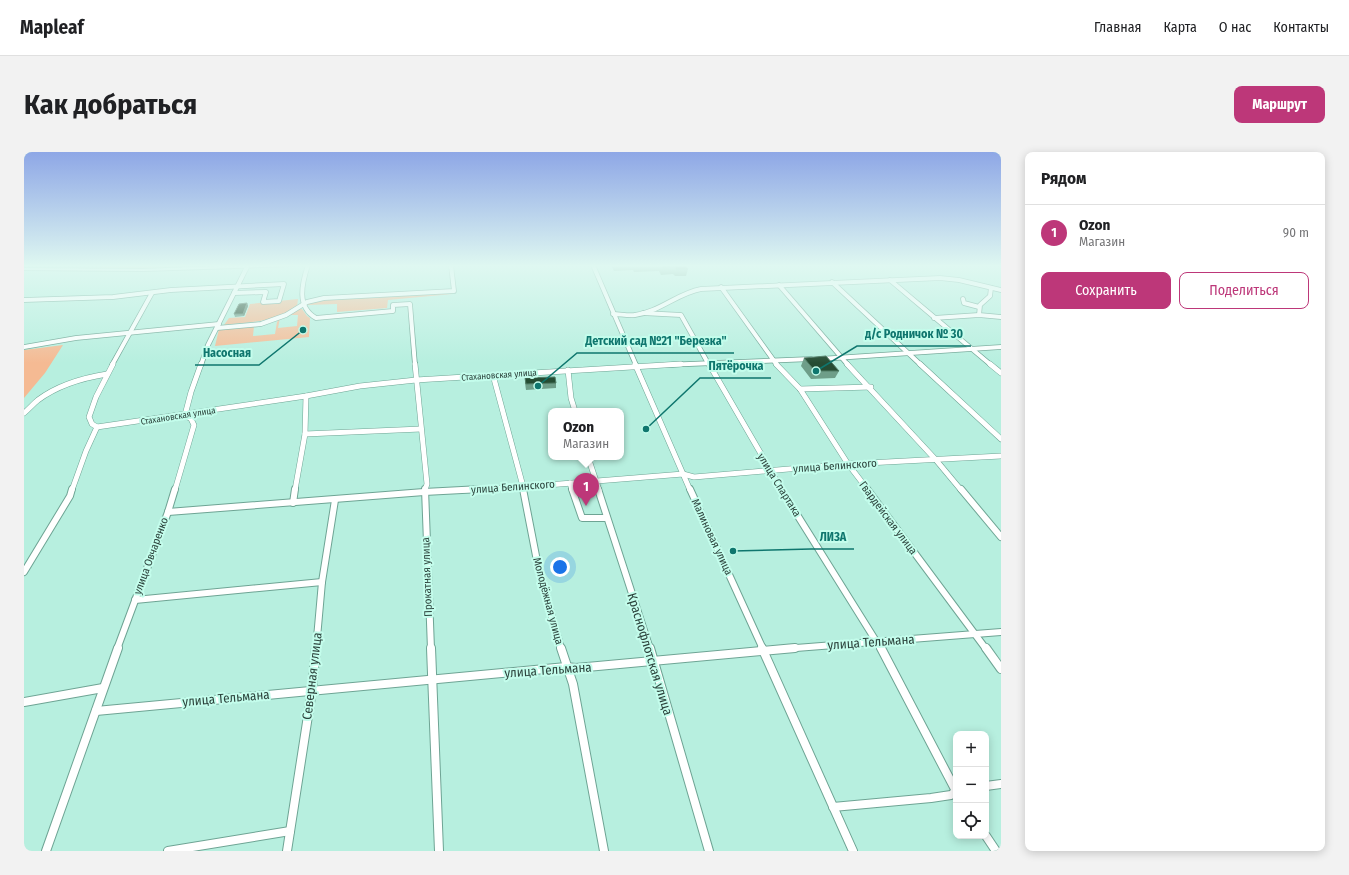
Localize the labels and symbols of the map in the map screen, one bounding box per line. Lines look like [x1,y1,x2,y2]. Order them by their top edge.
callout: д/с Родничок № 30 [857,322,971,346]
text: д/с Родничок № 30 [864,327,963,341]
callout: Детский сад №21 "Березка" [577,329,734,353]
text: Детский сад №21 "Березка" [584,334,727,348]
callout: Насосная [195,341,259,365]
text: Насосная [203,346,251,360]
callout: Пятёрочка [700,354,771,378]
text: Пятёрочка [709,359,764,373]
street label: Стахановская улица [461,367,538,383]
street label: Стахановская улица [140,405,217,427]
street label: улица Спартака [754,451,804,519]
street label: улица Белинского [793,457,878,475]
pin: 1 [573,473,599,506]
street label: улица Белинского [471,478,556,496]
street label: Гвардейская улица [856,479,920,557]
street label: Малиновая улица [689,497,735,577]
street label: улица Овчаренко [131,515,171,596]
callout: ЛИЗА [811,525,854,549]
text: ЛИЗА [820,530,847,544]
street label: Прокатная улица [419,537,435,617]
street label: Молодёжная улица [530,556,566,646]
your location [550,557,570,577]
street label: Краснофлотская улица [624,591,676,717]
street label: Северная улица [299,631,325,721]
street label: улица Тельмана [827,631,915,653]
street label: улица Тельмана [504,659,592,681]
street label: улица Тельмана [182,687,270,709]

